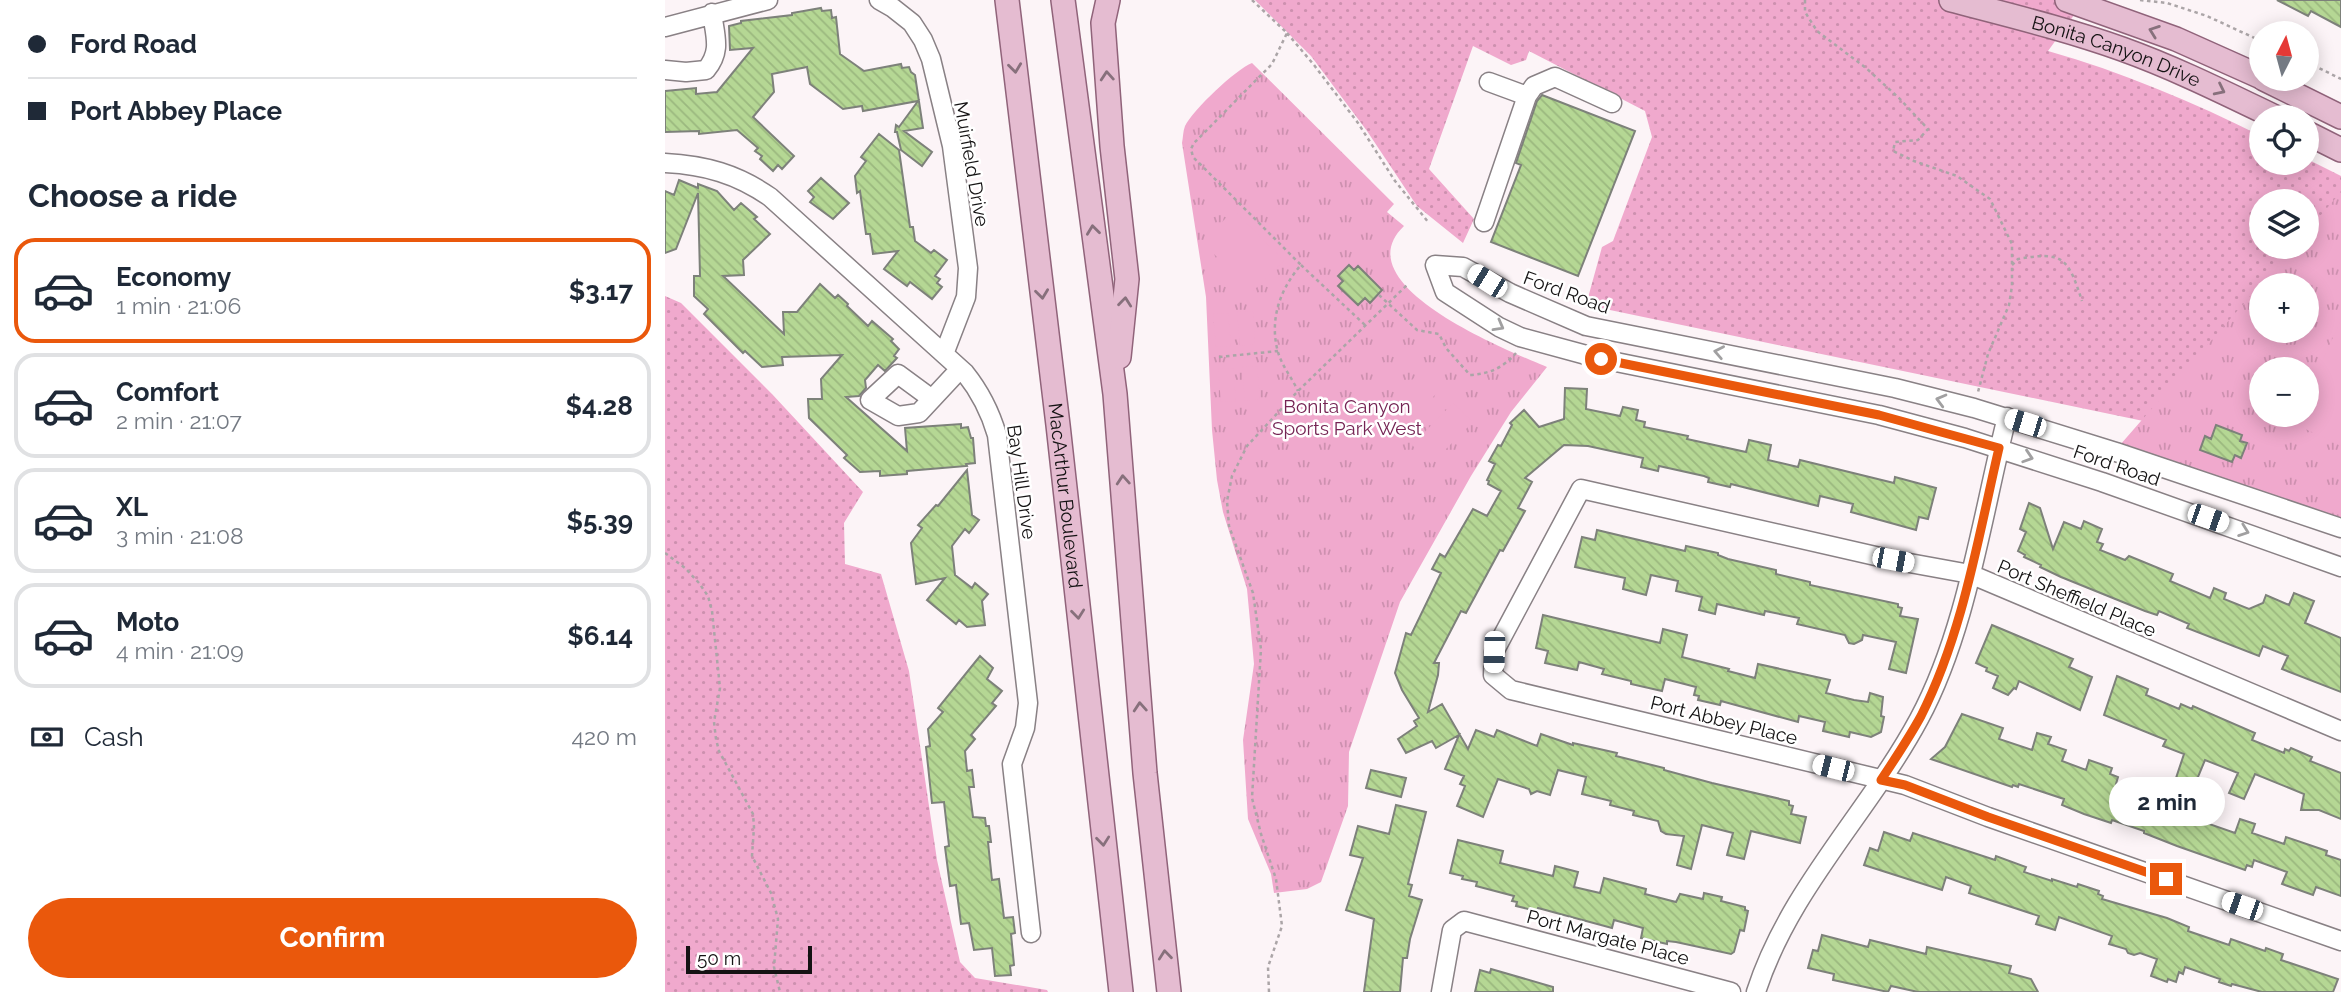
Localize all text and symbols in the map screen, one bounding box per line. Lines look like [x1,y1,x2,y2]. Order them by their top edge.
street label: Bonita Canyon Drive [2029,11,2204,91]
north arrow [2249,21,2319,91]
map controls [2249,21,2319,427]
one-way arrow [2148,25,2160,39]
text: Ford Road [70,29,197,59]
one-way arrow [1008,62,1023,74]
one-way arrow [1099,70,1114,81]
one-way arrow [2213,82,2225,96]
text: Port Abbey Place [70,96,282,126]
street label: Muirfield Drive [950,100,994,228]
button: locate [2249,105,2319,175]
text: Choose a ride [28,177,237,214]
button: layers [2249,189,2319,259]
one-way arrow [1086,224,1101,236]
icon: car [32,259,95,322]
car [1464,261,1511,301]
text: Economy [116,262,231,292]
street label: Ford Road [1521,266,1613,318]
button: + [2249,273,2319,343]
text: $3.17 [569,276,633,306]
one-way arrow [1035,288,1050,299]
text: 1 min · 21:06 [116,292,241,319]
one-way arrow [1117,296,1132,308]
one-way arrow [1492,318,1505,331]
route start [1585,343,1617,375]
one-way arrow [1713,345,1725,360]
button: − [2249,357,2319,427]
icon: car [32,374,95,437]
text: Comfort [116,377,219,407]
text: $4.28 [565,391,633,421]
one-way arrow [1935,393,1947,408]
park label: Bonita Canyon Sports Park West [1272,395,1423,439]
street label: MacArthur Boulevard [1044,402,1087,589]
text: 2 min · 21:07 [116,407,242,434]
car [2002,407,2049,439]
street label: Bay Hill Drive [1003,423,1041,541]
street label: Ford Road [2071,440,2163,490]
one-way arrow [2022,449,2034,463]
one-way arrow [1115,475,1130,486]
icon: car [32,489,95,552]
text: XL [116,492,148,522]
car [2185,501,2232,535]
text: $5.39 [566,506,633,536]
text: 3 min · 21:08 [116,522,244,549]
one-way arrow [2237,522,2249,536]
car [1871,546,1916,574]
street label: Port Sheffield Place [1994,555,2160,641]
icon: car [32,604,95,667]
text: Moto [116,607,179,637]
one-way arrow [1071,609,1086,620]
text: $6.14 [567,621,633,651]
car [1483,631,1506,673]
text: 4 min · 21:09 [116,637,244,664]
street label: Port Abbey Place [1648,691,1800,749]
one-way arrow [1133,702,1148,713]
icon: cash [28,718,66,756]
text: Cash [84,722,144,752]
text: 420 m [571,723,637,750]
car [1811,753,1856,783]
callout: 2 min [2108,778,2224,826]
text: 2 min [2137,788,2197,815]
one-way arrow [1096,835,1111,846]
route end [2150,863,2182,895]
car [2219,889,2266,923]
button: Confirm [28,898,637,978]
street label: Port Margate Place [1524,905,1692,969]
scale bar [686,943,812,975]
text: 50 m [697,947,741,969]
one-way arrow [1157,949,1172,961]

